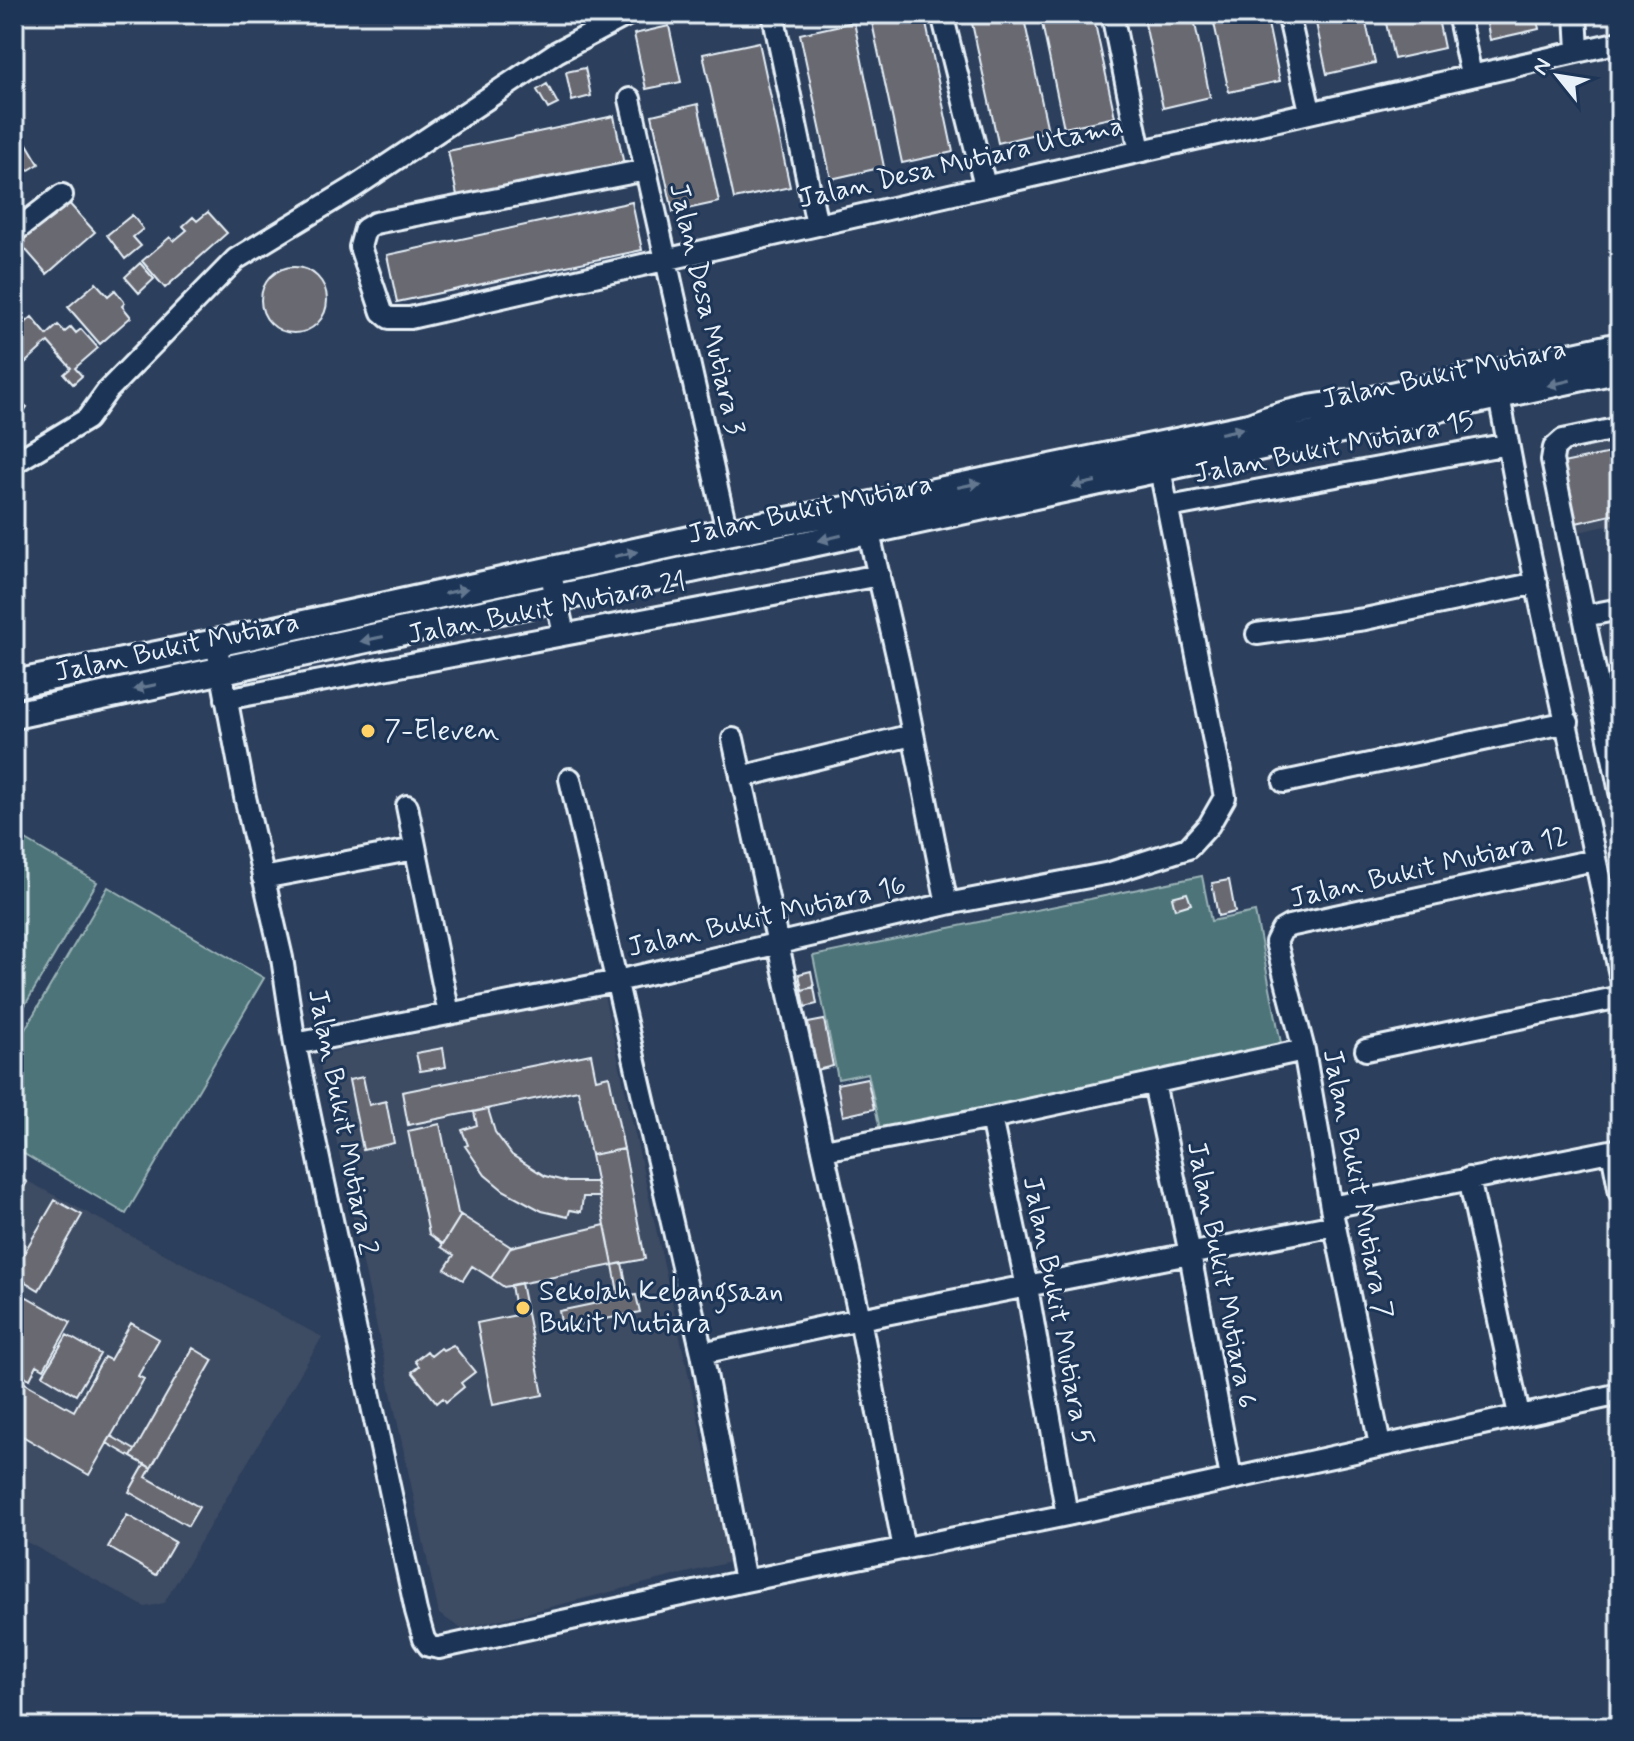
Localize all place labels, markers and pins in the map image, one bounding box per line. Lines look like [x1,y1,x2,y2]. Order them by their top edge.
place label: 7-Eleven [384,713,499,750]
marker: 7-Eleven [359,722,377,740]
place label: Sekolah Kebangsaan Bukit Mutiara [539,1274,783,1343]
marker: Sekolah Kebangsaan Bukit Mutiara [514,1299,532,1317]

